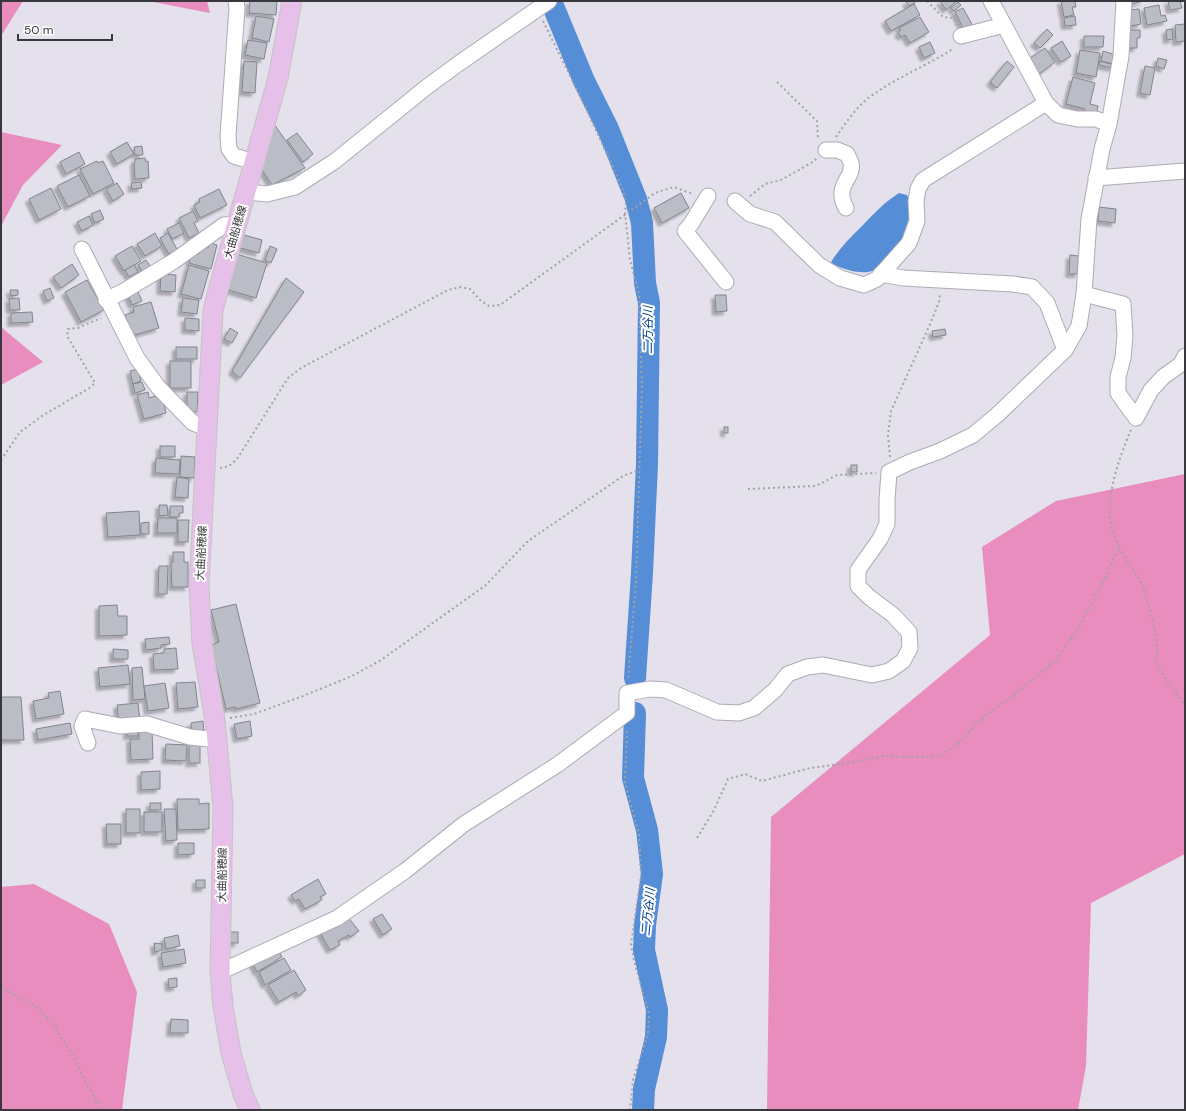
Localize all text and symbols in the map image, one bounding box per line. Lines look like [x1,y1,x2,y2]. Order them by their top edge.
scale bar [18,16,112,42]
text: 50 m [24,22,53,38]
street label: 大曲船穂線 [221,204,249,260]
water label: 二万谷川 [640,304,656,354]
street label: 大曲船穂線 [193,525,209,581]
street label: 大曲船穂線 [215,847,229,903]
water label: 二万谷川 [638,885,659,937]

